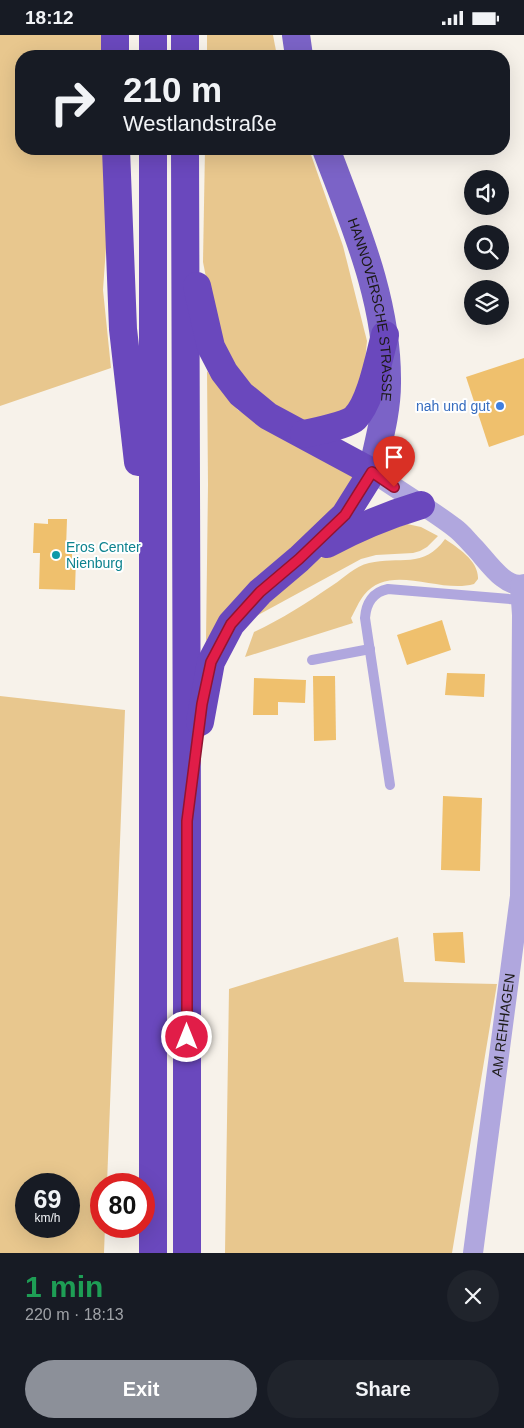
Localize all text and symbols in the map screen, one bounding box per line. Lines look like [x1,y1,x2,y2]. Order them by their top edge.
text: 18:12 [25,7,74,28]
icon: right [40,70,105,135]
text: 210 m [123,70,222,109]
text: Westlandstraße [123,111,277,136]
map controls [464,170,509,325]
button: sound [464,170,509,215]
street label: HANNOVERSCHE STRASSE [345,216,395,402]
button: search [464,225,509,270]
button: layers [464,280,509,325]
place label: nah und gut [416,398,490,414]
marker: nah und gut [494,400,506,412]
pin [373,436,415,487]
icon: arrive [380,443,408,471]
place label: Eros Center Nienburg [66,539,141,571]
marker: Eros Center Nienburg [50,549,62,561]
street label: AM REHHAGEN [488,972,518,1078]
position arrow [160,1010,212,1062]
speed limit sign: 80 [90,1173,155,1238]
text: 69 [34,1185,61,1213]
text: km/h [34,1211,61,1225]
text: 1 min [25,1270,103,1303]
button: close [447,1270,499,1322]
text: 220 m · 18:13 [25,1306,124,1323]
button: Exit [25,1360,257,1418]
button: Share [267,1360,499,1418]

